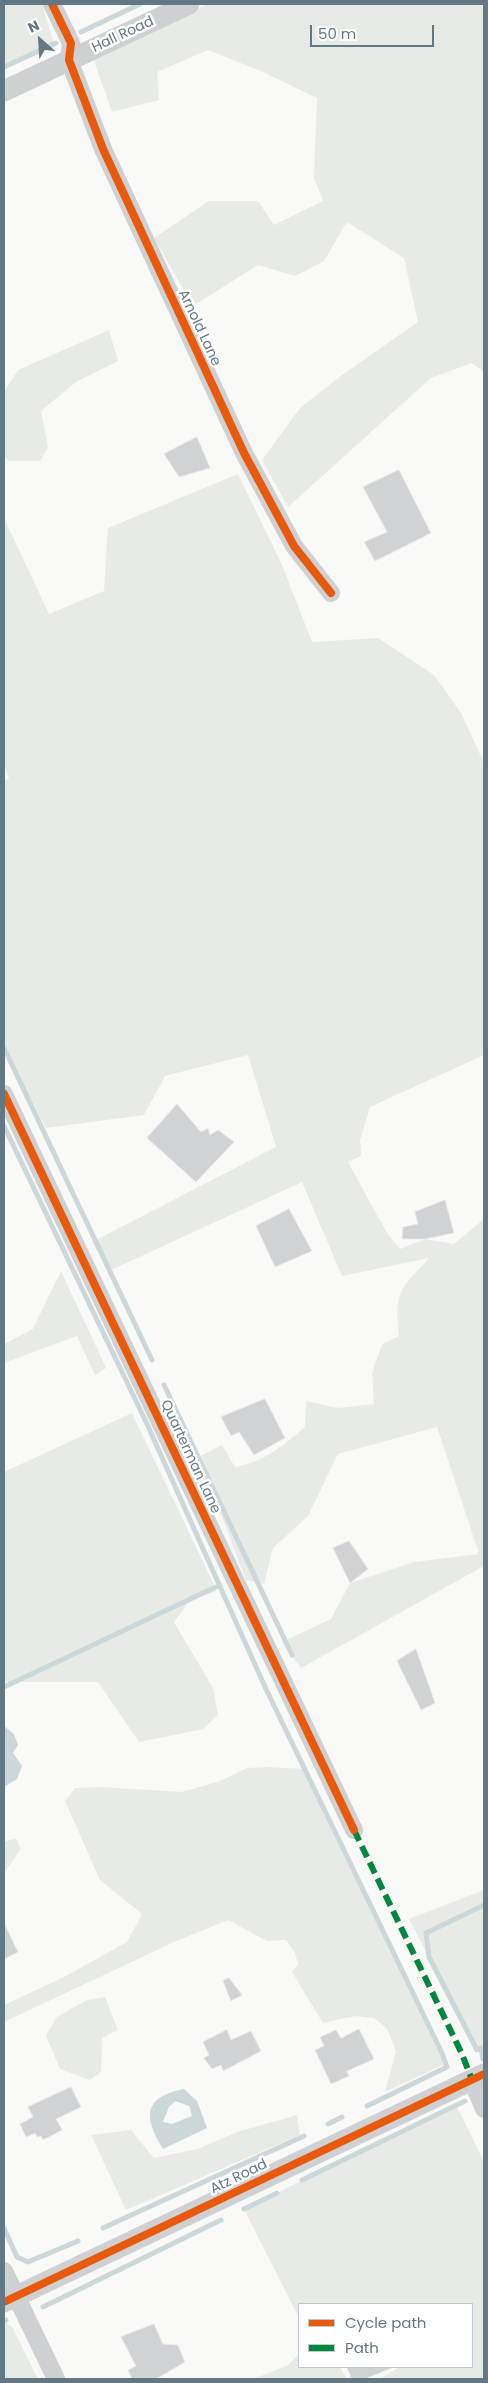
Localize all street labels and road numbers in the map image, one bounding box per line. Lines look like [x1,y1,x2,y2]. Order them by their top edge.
street label: Hall Road [89,13,157,57]
street label: Arnold Lane [174,287,224,369]
street label: Quarterman Lane [156,1398,224,1516]
street label: Atz Road [208,2156,270,2198]

